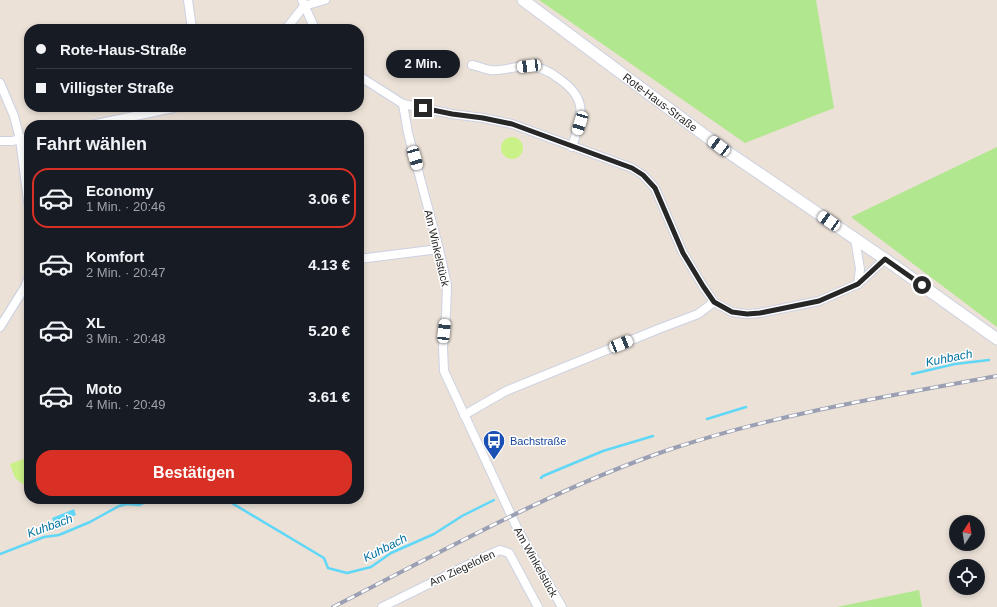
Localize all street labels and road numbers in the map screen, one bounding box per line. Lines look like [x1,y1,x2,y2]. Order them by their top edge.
street label: Rote-Haus-Straße [621,71,700,134]
street label: Am Winkelstück [422,209,452,288]
street label: Am Winkelstück [512,525,560,600]
street label: Am Ziegelofen [427,548,497,588]

